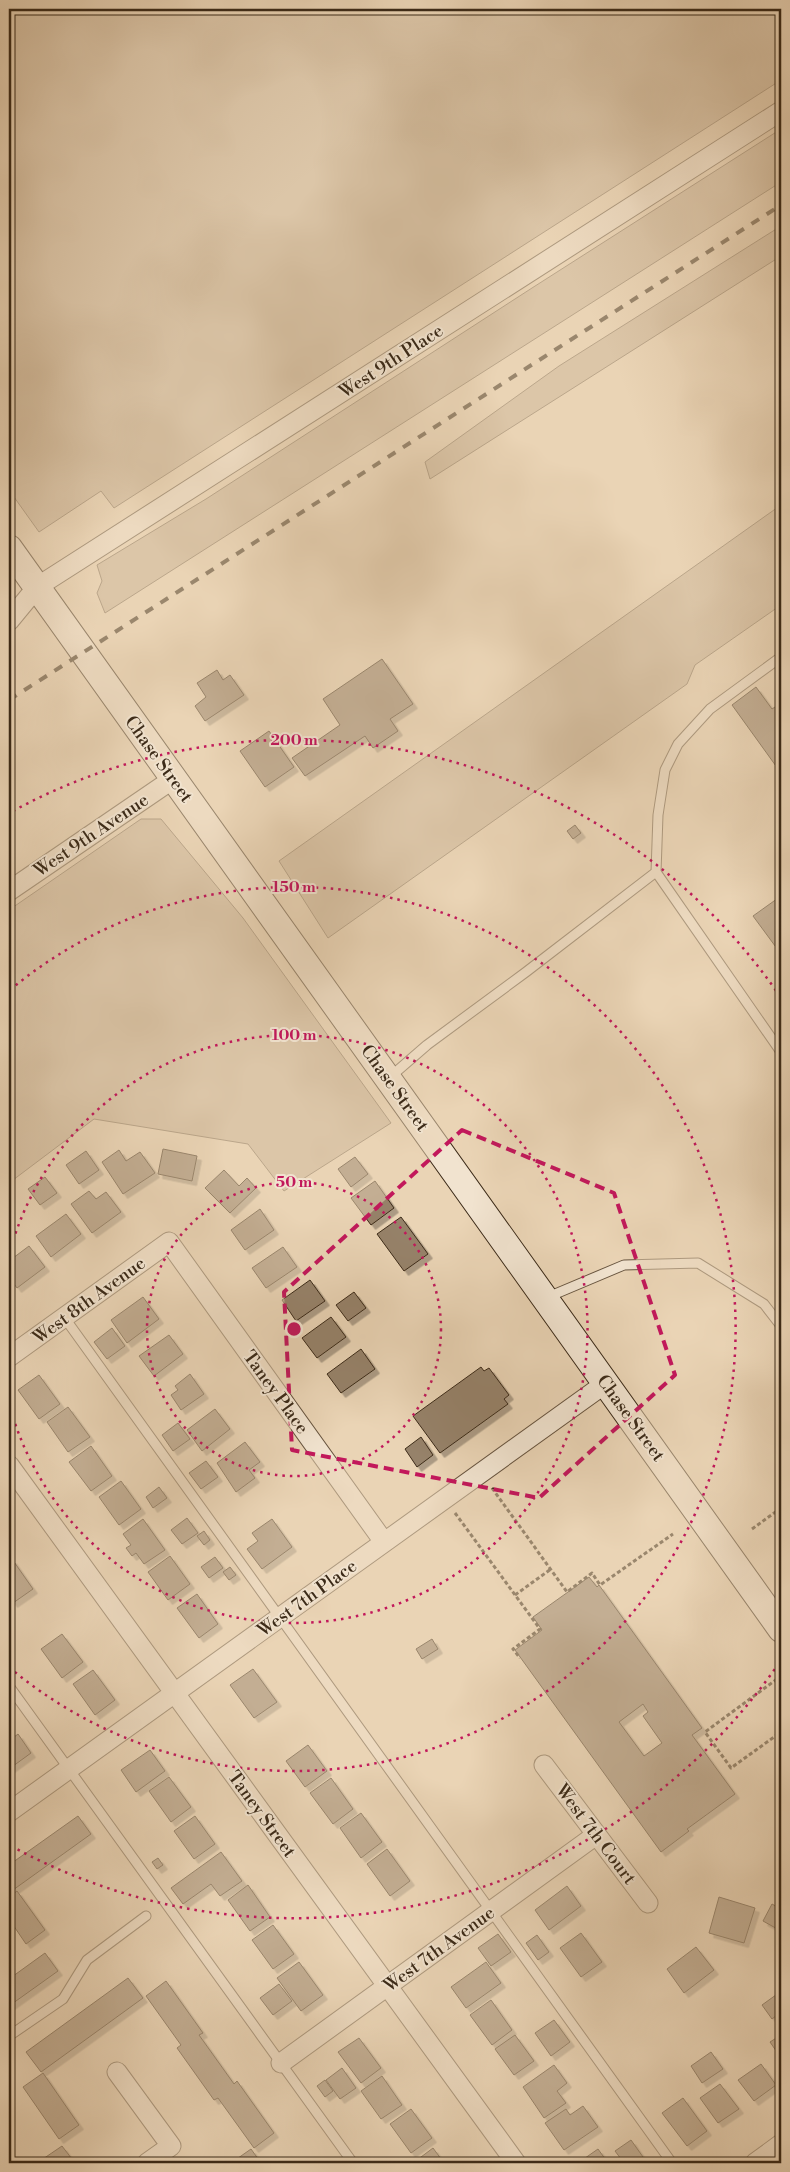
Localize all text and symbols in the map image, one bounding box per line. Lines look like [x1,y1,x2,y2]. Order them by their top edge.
street label: West 9th Place [334,319,448,404]
street label: Chase Street [119,711,198,808]
text: 200 m [270,731,318,750]
street label: West 9th Avenue [29,789,153,883]
text: 150 m [272,878,316,897]
text: 100 m [272,1026,317,1045]
street label: Chase Street [355,1040,434,1137]
text: 50 m [276,1173,312,1192]
street label: West 8th Avenue [28,1252,150,1350]
centre of rings [285,1320,303,1338]
street label: Taney Place [238,1346,314,1439]
street label: Chase Street [591,1370,670,1467]
street label: West 7th Place [252,1555,362,1643]
street label: Taney Street [222,1766,301,1863]
street label: West 7th Court [550,1779,641,1890]
street label: West 7th Avenue [378,1901,499,1998]

